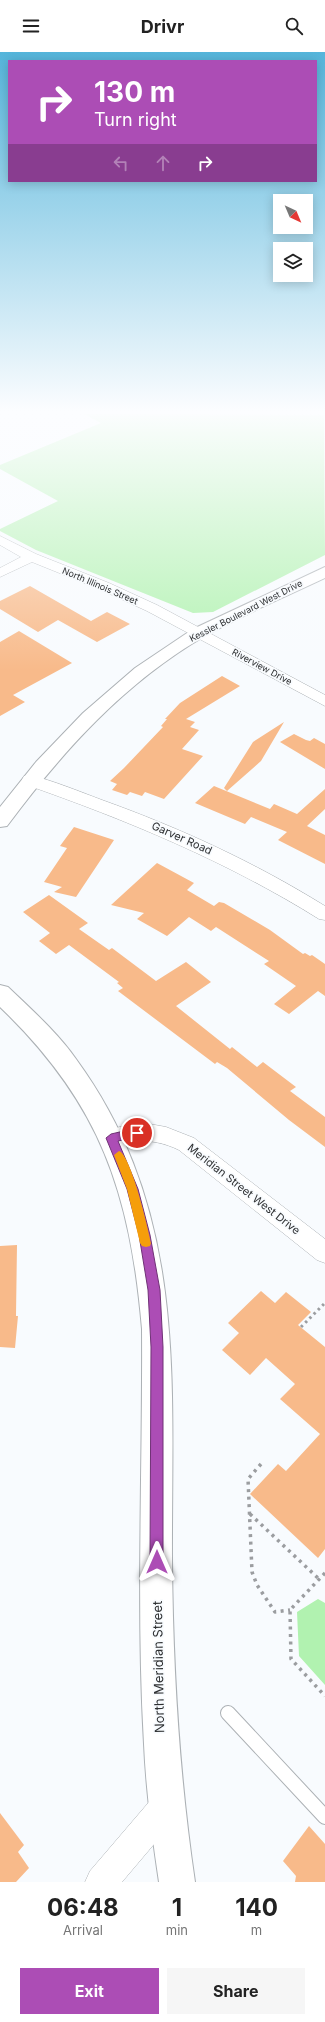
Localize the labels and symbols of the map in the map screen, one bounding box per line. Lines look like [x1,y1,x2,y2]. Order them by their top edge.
north arrow [273,194,313,234]
street label: North Illinois Street [61,565,140,606]
street label: Kessler Boulevard West Drive [187,577,304,644]
street label: Riverview Drive [230,646,294,687]
street label: Garver Road [150,818,214,858]
pin [120,1116,154,1150]
street label: Meridian Street West Drive [185,1141,303,1237]
position arrow [136,1541,178,1583]
street label: North Meridian Street [149,1601,167,1733]

